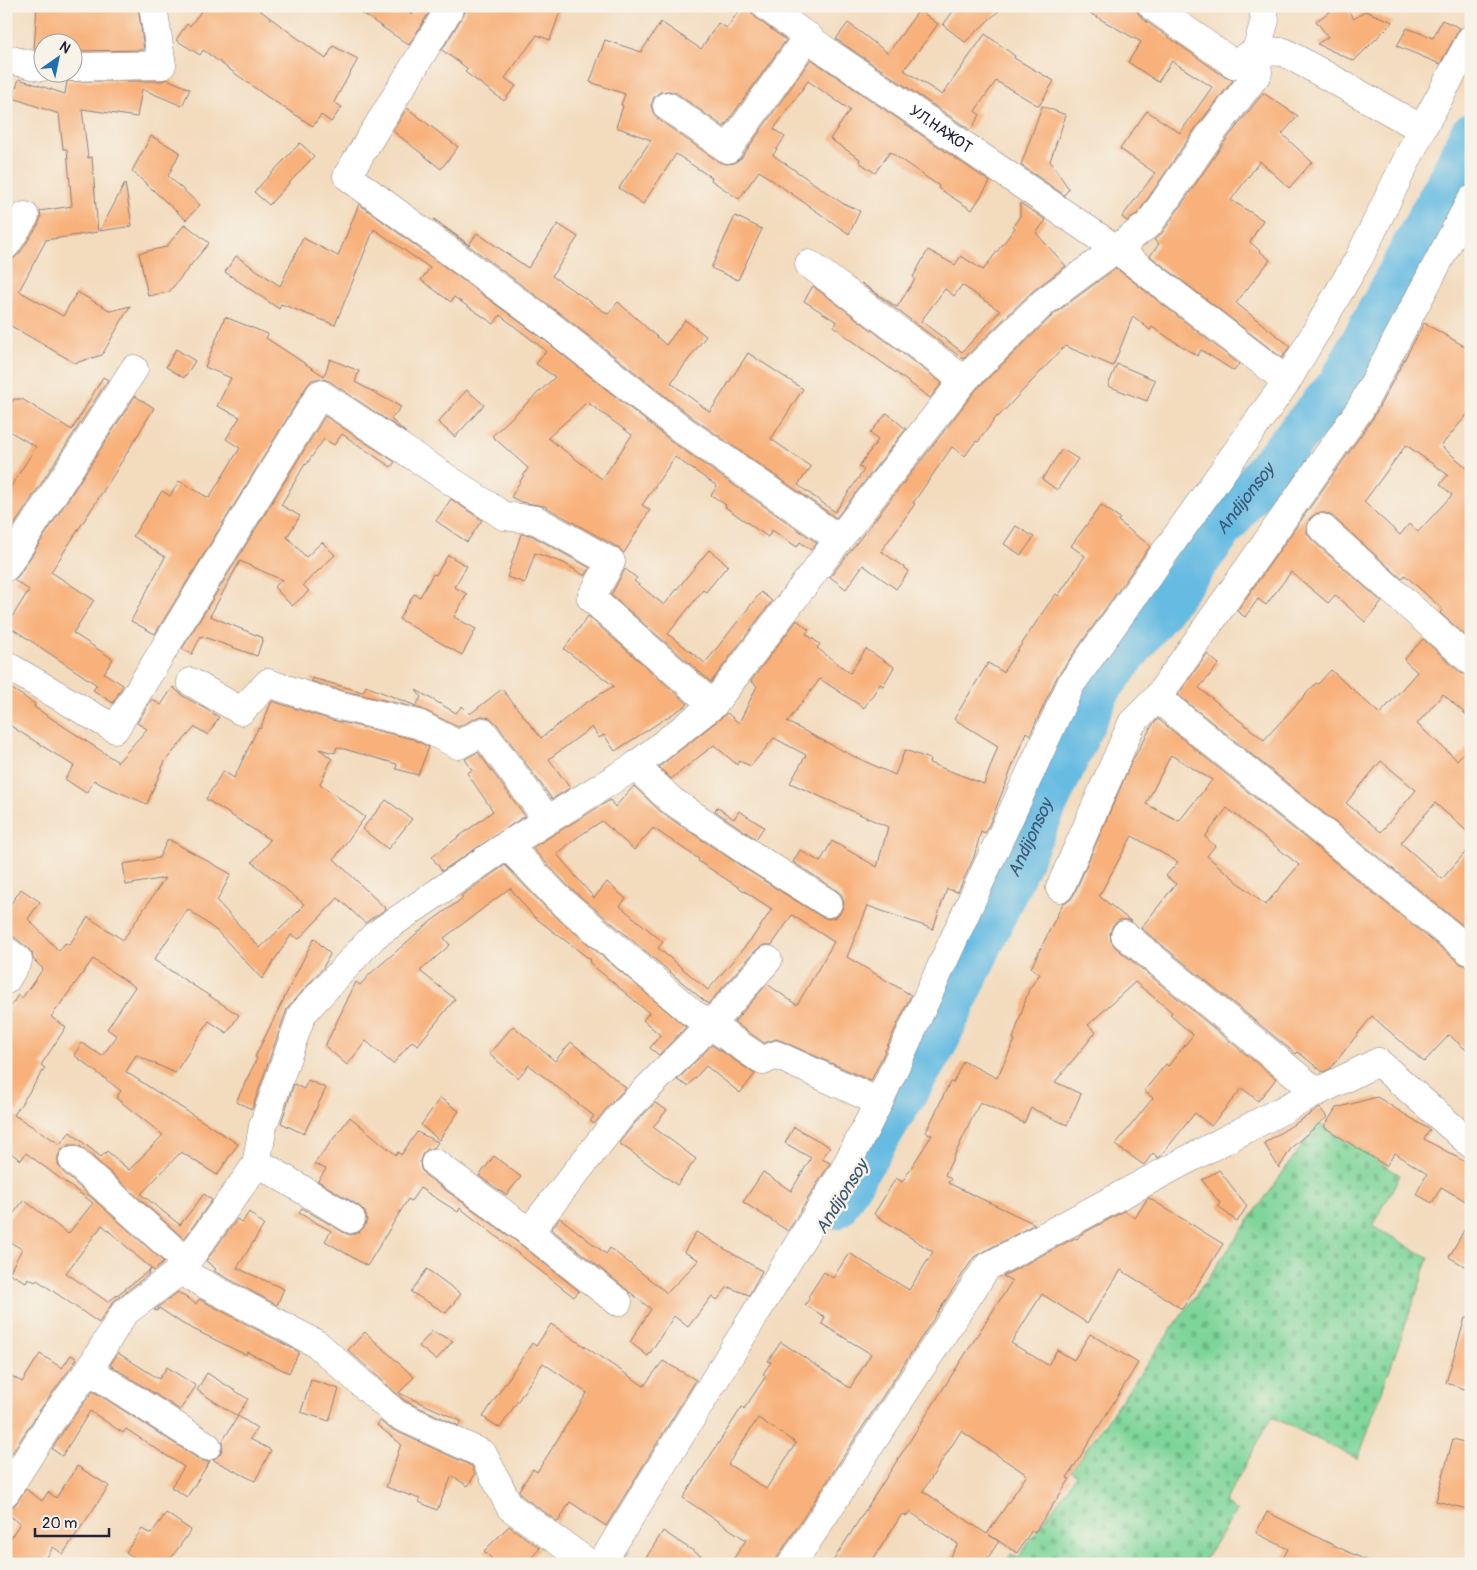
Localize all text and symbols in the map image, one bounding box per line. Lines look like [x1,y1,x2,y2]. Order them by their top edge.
north arrow [32,32,82,82]
text: N [56,38,73,57]
street label: УЛ.НАЖОТ [905,101,976,158]
water label: Andijonsoy [1210,457,1281,539]
water label: Andijonsoy [1002,793,1059,881]
water label: Andijonsoy [810,1154,875,1238]
scale bar [35,1505,109,1537]
text: 20 m [42,1514,77,1533]

